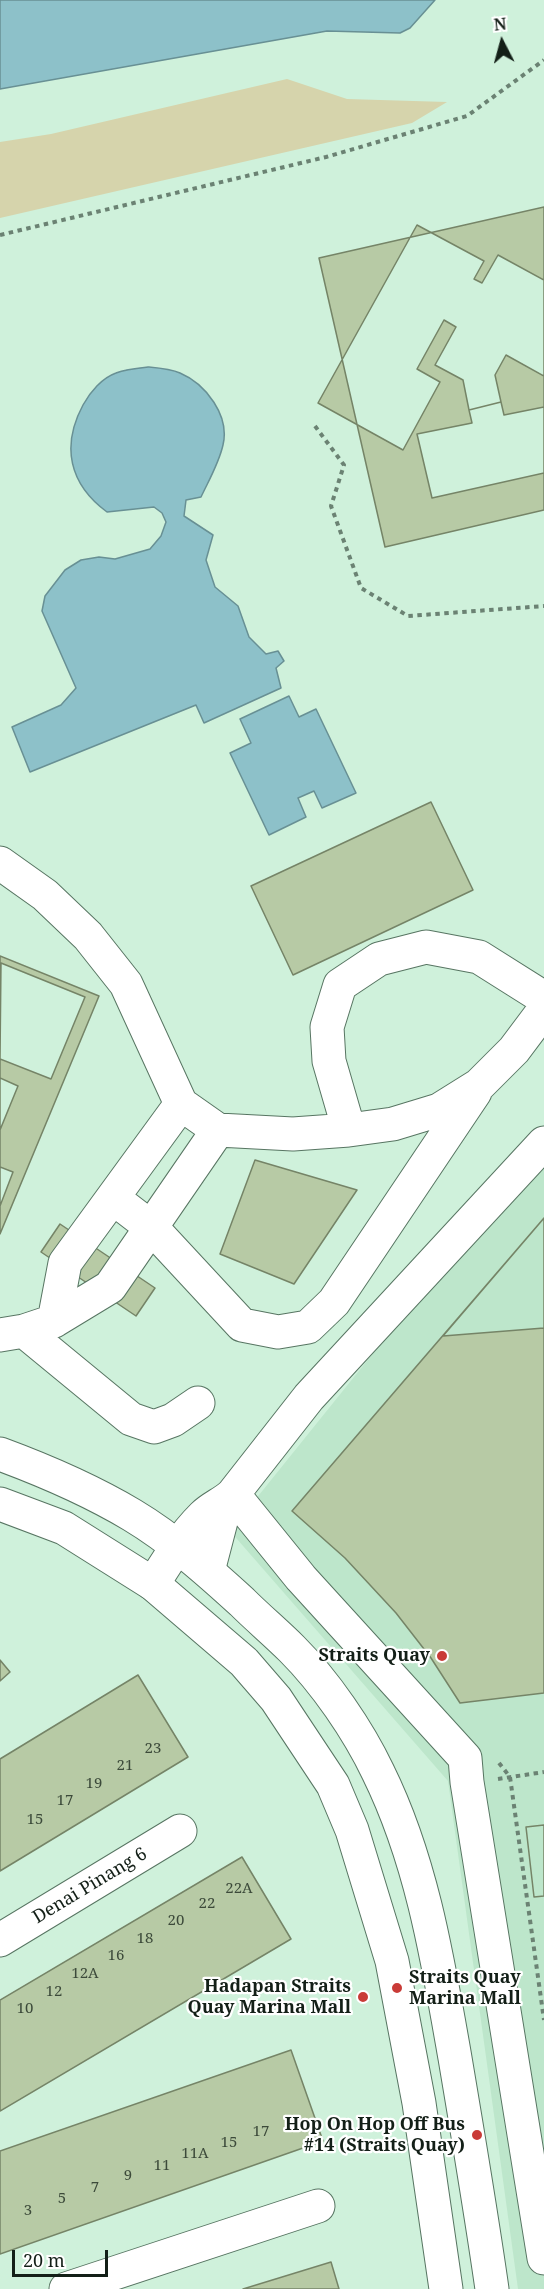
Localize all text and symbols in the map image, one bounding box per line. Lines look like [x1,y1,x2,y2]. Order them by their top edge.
north arrow [472,12,532,72]
text: N [493,13,508,36]
place label: Straits Quay [318,1645,430,1667]
marker: Straits Quay [435,1649,449,1663]
house number: 23 [145,1740,161,1758]
house number: 21 [117,1757,133,1775]
house number: 19 [86,1775,102,1793]
house number: 17 [57,1792,73,1810]
house number: 15 [27,1811,43,1829]
street label: Denai Pinang 6 [29,1843,151,1929]
house number: 22A [225,1880,253,1898]
house number: 22 [199,1895,215,1913]
house number: 20 [168,1912,184,1930]
house number: 18 [137,1930,153,1948]
house number: 16 [108,1947,124,1965]
house number: 12A [71,1965,99,1983]
place label: Straits Quay Marina Mall [409,1967,521,2010]
place label: Hadapan Straits Quay Marina Mall [188,1976,351,2018]
marker: Straits Quay Marina Mall [390,1981,404,1995]
house number: 12 [46,1983,62,2001]
marker: Hadapan Straits Quay Marina Mall [356,1990,370,2004]
house number: 10 [17,2000,33,2018]
place label: Hop On Hop Off Bus #14 (Straits Quay) [285,2114,465,2156]
house number: 17 [253,2123,269,2141]
marker: Hop On Hop Off Bus #14 (Straits Quay) [470,2128,484,2142]
house number: 15 [221,2134,237,2152]
house number: 11A [181,2145,209,2163]
house number: 11 [154,2157,170,2175]
house number: 9 [124,2167,132,2185]
house number: 7 [91,2179,99,2197]
house number: 5 [58,2190,66,2208]
house number: 3 [24,2202,32,2220]
scale bar [15,2238,111,2276]
text: 20 m [23,2248,65,2272]

